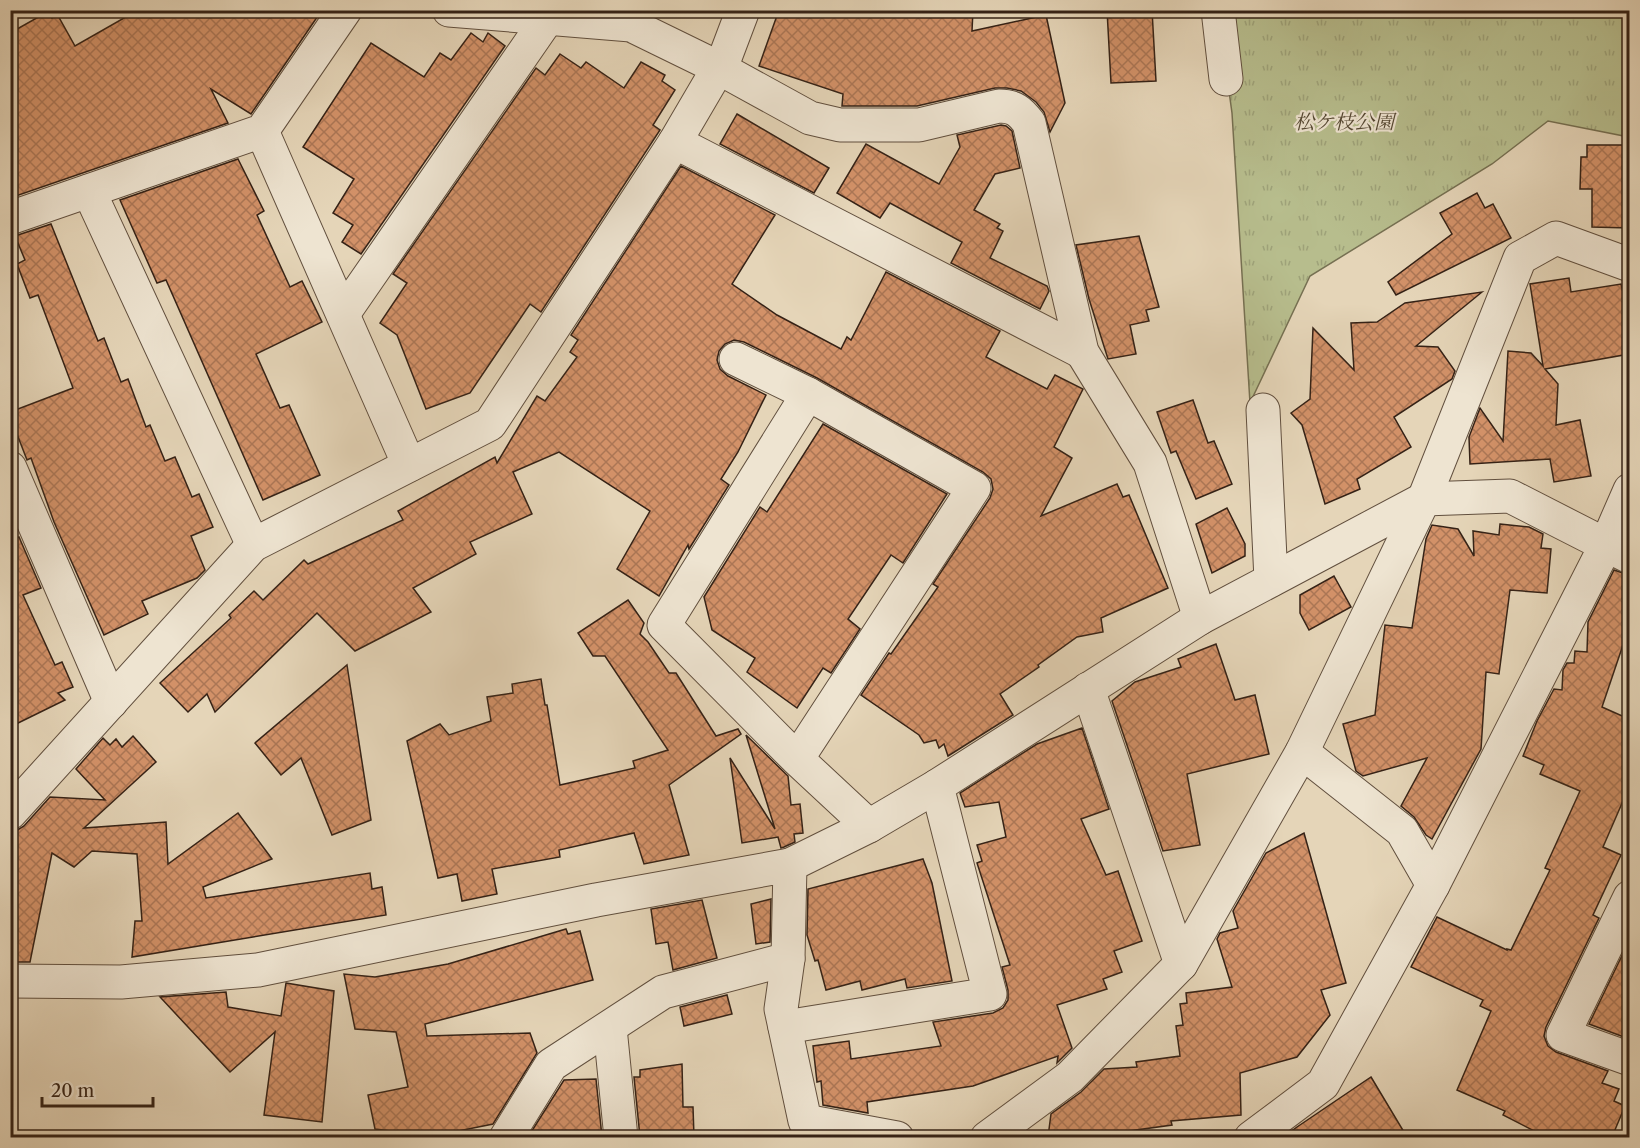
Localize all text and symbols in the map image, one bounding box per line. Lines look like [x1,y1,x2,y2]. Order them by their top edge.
park label: 松ケ枝公園 [1294,110,1397,134]
scale bar [42,1070,153,1108]
text: 20 m [51,1080,95,1102]

